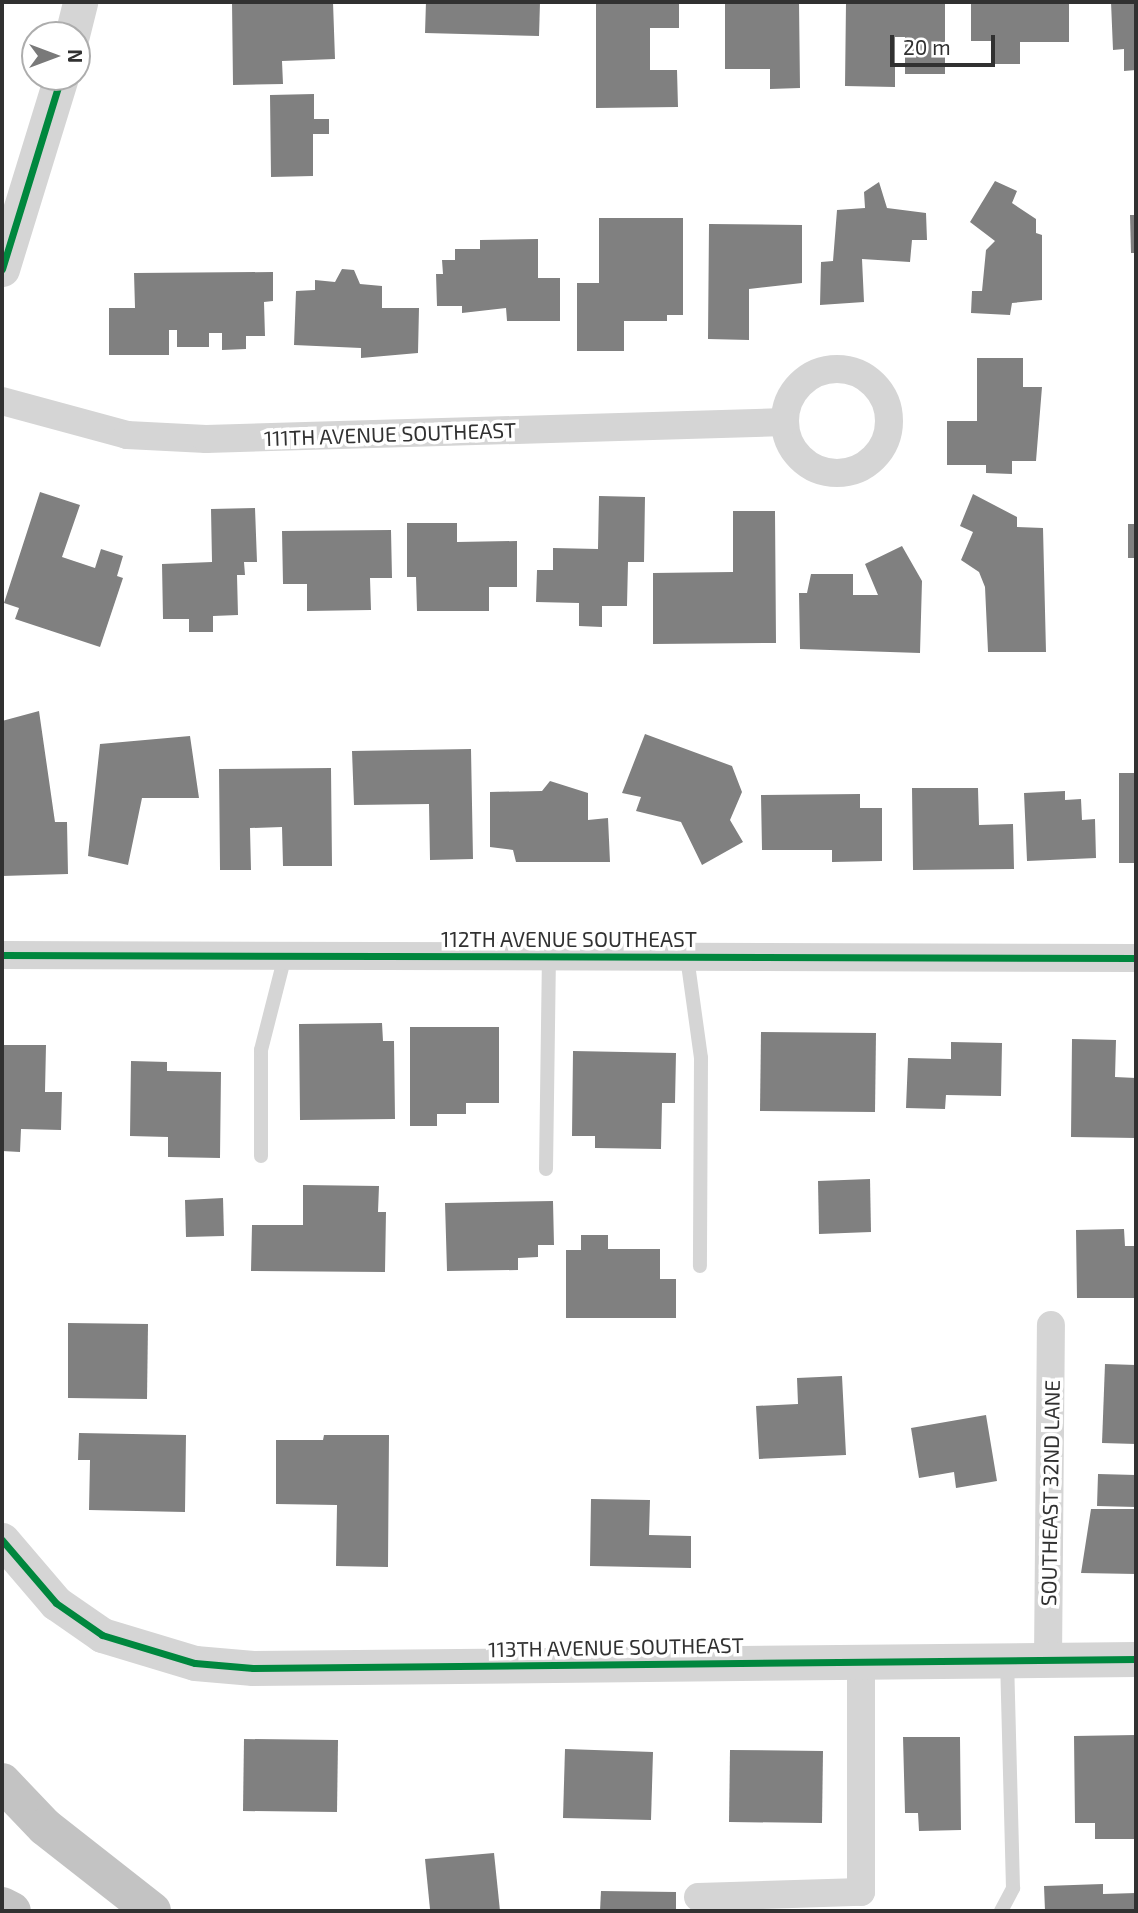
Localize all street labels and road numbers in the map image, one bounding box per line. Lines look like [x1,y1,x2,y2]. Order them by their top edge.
street label: 111TH AVENUE SOUTHEAST [263,417,517,451]
street label: 112TH AVENUE SOUTHEAST [441,926,697,952]
street label: SOUTHEAST 32ND LANE [1035,1379,1065,1607]
street label: 113TH AVENUE SOUTHEAST [488,1632,744,1662]

